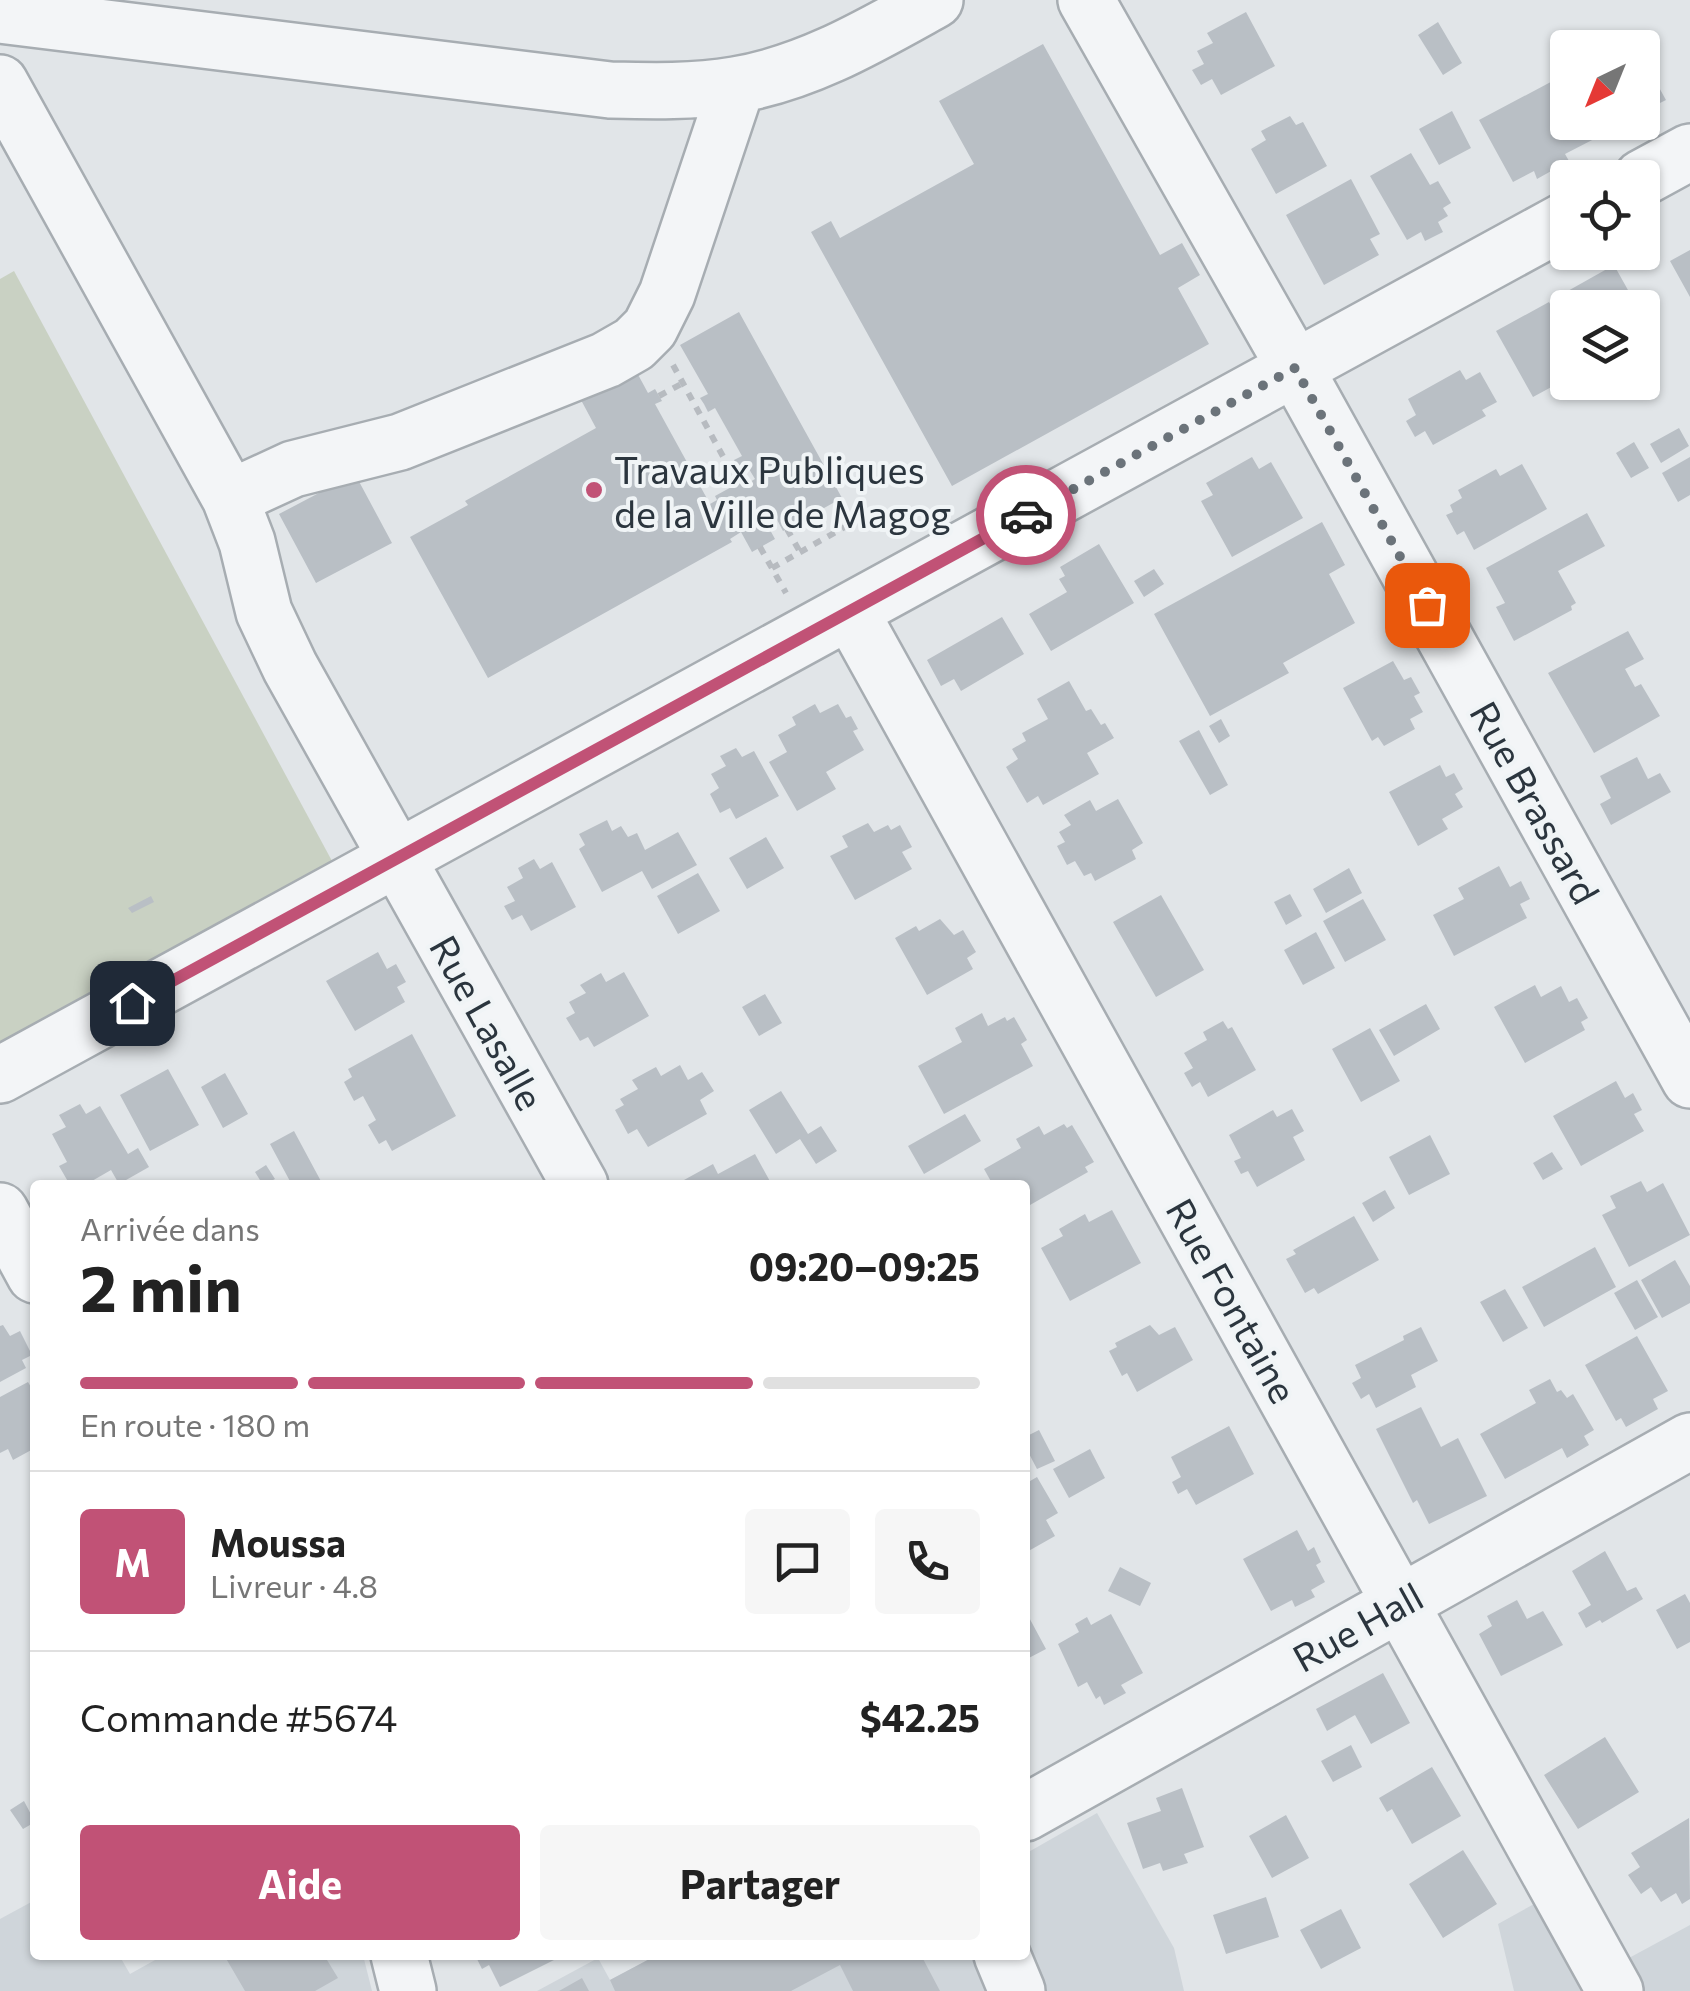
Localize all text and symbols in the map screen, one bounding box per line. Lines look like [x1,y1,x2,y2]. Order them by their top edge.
north arrow [1550,30,1660,140]
map controls [1550,30,1660,400]
button: locate [1550,160,1660,270]
button: layers [1550,290,1660,400]
place label: Travaux Publiques de la Ville de Magog [614,445,951,536]
courier [976,465,1076,565]
marker: Travaux Publiques de la Ville de Magog [583,479,605,501]
icon: car [999,488,1054,543]
pin [1385,563,1470,648]
icon: bag [1400,578,1455,633]
street label: Rue Brassard [1461,693,1611,911]
street label: Rue Lasalle [421,927,555,1117]
pin [90,961,175,1046]
icon: home [105,976,160,1031]
street label: Rue Fontaine [1158,1190,1308,1410]
text: Arrivée dans [80,1208,260,1248]
text: 09:20–09:25 [749,1242,980,1289]
text: 2 min [80,1246,242,1325]
text: En route · 180 m [80,1404,310,1444]
button: chat [745,1509,850,1614]
button: phone [875,1509,980,1614]
text: Moussa [210,1518,346,1565]
text: M [114,1538,151,1585]
text: Livreur · 4.8 [210,1565,378,1605]
street label: Rue Hall [1284,1571,1430,1681]
text: Commande #5674 [80,1693,397,1740]
text: $42.25 [860,1693,980,1740]
button: Aide [80,1825,520,1940]
button: Partager [540,1825,980,1940]

